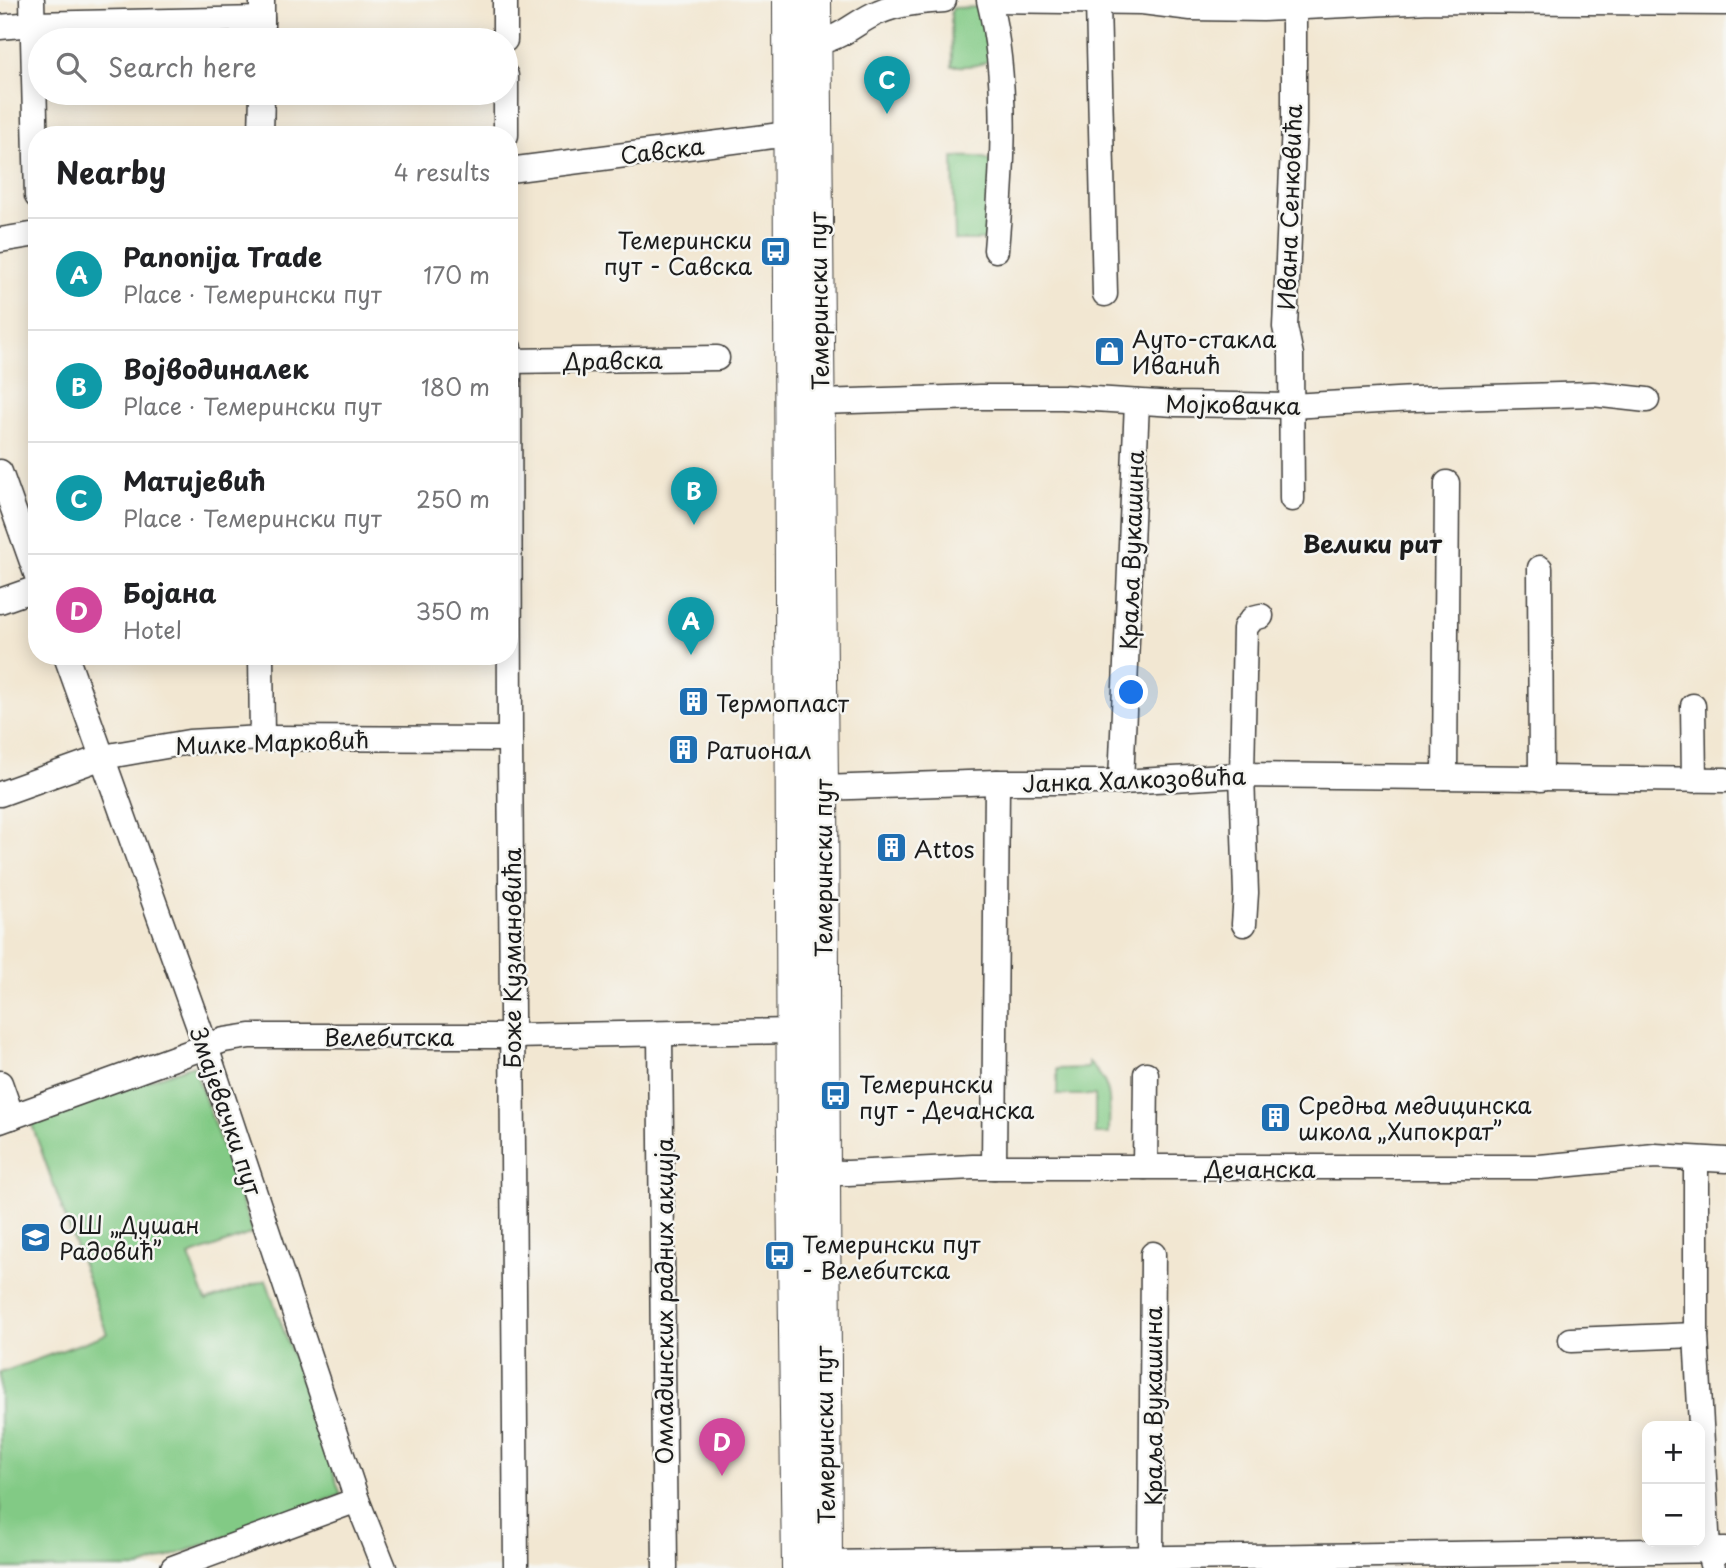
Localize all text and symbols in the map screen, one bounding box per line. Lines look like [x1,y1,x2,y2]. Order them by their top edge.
search box [28,28,518,105]
text: Search here [108,47,257,86]
icon: search [52,48,90,86]
pin: C [864,56,910,114]
street label: Ивана Сенковића [1268,103,1310,310]
street label: Савска [618,127,707,172]
text: Nearby [56,149,166,194]
text: 4 results [394,154,490,189]
street label: Темерински пут [799,210,837,391]
place label: Темерински пут - Савска [604,222,753,283]
bus stop icon: Темерински пут - Савска [758,235,792,269]
text: Panonija Trade [123,237,322,276]
text: A [70,257,88,292]
text: 170 m [423,257,490,292]
text: Place · Темерински пут [123,276,382,311]
place label: Ауто-стакла Иванић [1132,321,1277,382]
shop icon: Ауто-стакла Иванић [1092,334,1126,368]
street label: Дравска [562,342,664,378]
text: Војводиналек [123,349,308,388]
text: B [71,369,87,404]
text: 180 m [421,369,490,404]
street label: Мојковачка [1165,385,1301,423]
text: Place · Темерински пут [123,388,382,423]
street label: Краља Вукашина [1110,449,1152,650]
text: Матијевић [123,461,266,500]
pin: B [671,467,717,525]
text: C [70,481,88,516]
text: 250 m [416,481,490,516]
text: Place · Темерински пут [123,500,382,535]
district label: Велики рит [1303,525,1443,561]
text: Бојана [123,573,217,612]
text: D [70,593,88,628]
text: 350 m [415,593,490,628]
pin: A [668,597,714,655]
text: Hotel [123,612,182,647]
your location [1114,675,1148,709]
building icon: Термопласт [676,685,710,719]
place label: Термопласт [716,685,850,720]
street label: Милке Марковић [175,721,369,763]
building icon: Ратионал [666,732,700,766]
place label: Ратионал [706,732,812,767]
street label: Јанка Халкозовића [1022,758,1247,800]
street label: Темерински пут [805,778,840,957]
building icon: Attos [874,831,908,865]
place label: Attos [914,831,975,866]
street label: Боже Кузмановића [494,847,529,1068]
street label: Велебитска [324,1019,455,1054]
street label: Змајевачки пут [182,1022,273,1201]
place label: Темерински пут - Дечанска [859,1066,1035,1127]
bus stop icon: Темерински пут - Дечанска [819,1079,853,1113]
place label: Средња медицинска школа „Хипократ” [1298,1087,1532,1148]
building icon: Средња медицинска школа „Хипократ” [1258,1100,1292,1134]
street label: Омладинских радних акција [646,1137,681,1464]
street label: Дечанска [1203,1151,1316,1186]
place label: ОШ „Душан Радовић” [59,1207,200,1268]
school or university icon: ОШ „Душан Радовић” [19,1220,53,1254]
place label: Темерински пут - Велебитска [802,1226,982,1287]
bus stop icon: Темерински пут - Велебитска [762,1239,796,1273]
street label: Краља Вукашина [1135,1306,1170,1506]
street label: Темерински пут [805,1344,843,1525]
pin: D [699,1418,745,1476]
map controls [1642,1421,1705,1547]
button: + [1642,1421,1705,1484]
button: − [1642,1484,1705,1547]

